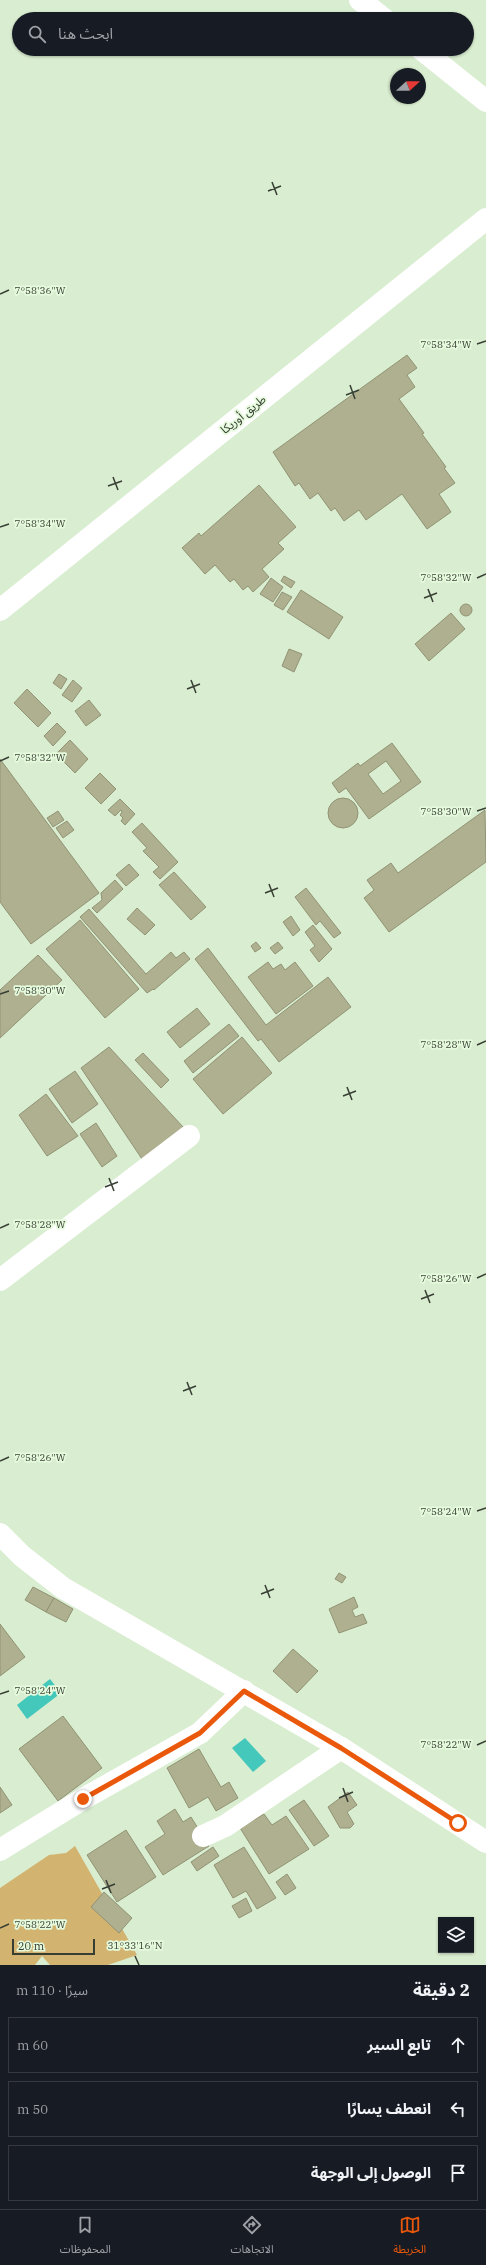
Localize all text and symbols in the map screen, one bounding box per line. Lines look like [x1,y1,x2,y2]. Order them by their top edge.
search box [12,12,474,56]
icon: search [26,23,48,45]
text: ابحث هنا [58,24,113,43]
north arrow [390,68,426,104]
text: 7°58'36"W [14,284,66,297]
text: 7°58'34"W [420,338,472,351]
street label: طريق أوريكا [217,391,269,438]
text: 7°58'34"W [14,517,66,530]
text: 7°58'32"W [420,571,472,584]
text: 7°58'32"W [14,751,66,764]
text: 7°58'30"W [420,805,472,818]
text: 7°58'30"W [14,984,66,997]
text: 7°58'28"W [420,1038,472,1051]
text: 7°58'28"W [14,1218,66,1231]
text: 7°58'26"W [420,1272,472,1285]
text: 7°58'26"W [14,1451,66,1464]
text: 7°58'24"W [420,1505,472,1518]
text: 7°58'24"W [14,1684,66,1697]
text: 7°58'22"W [420,1738,472,1751]
route end [74,1790,92,1808]
route start [449,1814,467,1832]
map controls [438,1917,474,1953]
button: layers [438,1917,474,1953]
text: 7°58'22"W [14,1918,66,1931]
scale bar [12,1937,95,1956]
text: 20 m [18,1939,44,1953]
text: 31°33'16"N [108,1939,163,1952]
text: 2 دقيقة [413,1979,470,2001]
text: سيرًا · 110 m [16,1982,88,1999]
icon: ahead [447,2034,469,2056]
text: تابع السير [367,2035,431,2054]
text: 60 m [17,2037,48,2054]
icon: left [447,2098,469,2120]
text: انعطف يسارًا [347,2099,431,2118]
text: 50 m [17,2101,48,2118]
icon: arrive [447,2162,469,2184]
text: الوصول إلى الوجهة [311,2163,431,2182]
tab: المحفوظات [60,2214,111,2261]
tab: الاتجاهات [231,2214,274,2261]
tab: الخريطة [393,2214,426,2261]

